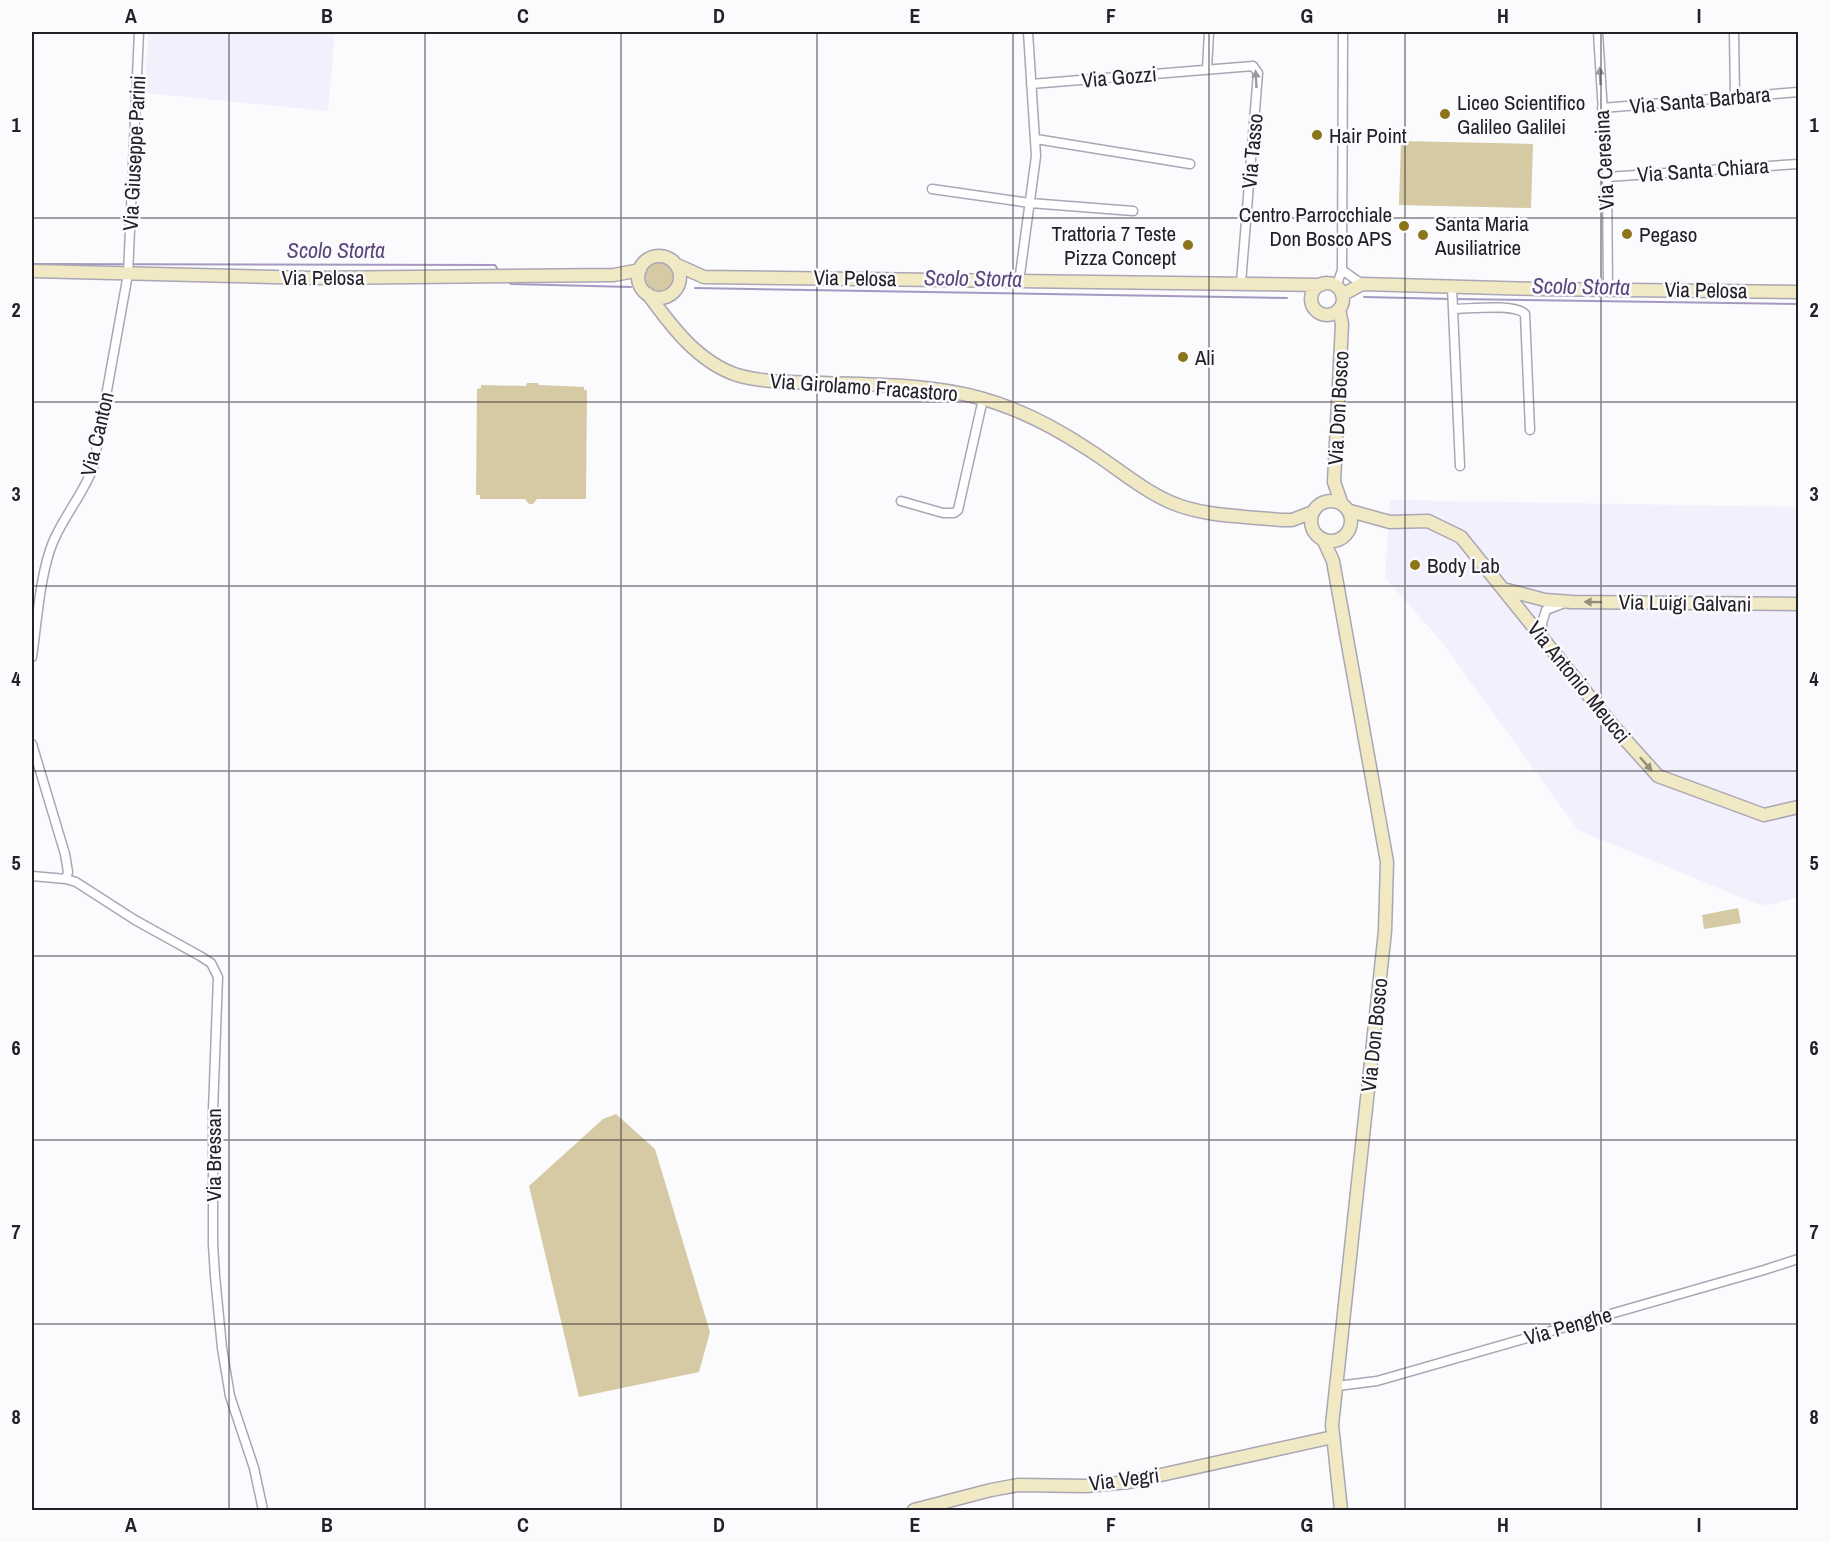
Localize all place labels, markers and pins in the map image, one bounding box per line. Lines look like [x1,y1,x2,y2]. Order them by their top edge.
place label: Liceo Scientifico Galileo Galilei [1457,88,1585,141]
marker: Liceo Scientifico Galileo Galilei [1438,107,1452,121]
place label: Hair Point [1329,121,1407,150]
marker: Hair Point [1310,128,1324,142]
place label: Centro Parrocchiale Don Bosco APS [1239,200,1392,253]
place label: Santa Maria Ausiliatrice [1434,209,1529,262]
place label: Trattoria 7 Teste Pizza Concept [1052,219,1176,272]
marker: Centro Parrocchiale Don Bosco APS [1397,219,1411,233]
place label: Pegaso [1639,220,1697,249]
marker: Pegaso [1620,227,1634,241]
marker: Santa Maria Ausiliatrice [1416,228,1430,242]
marker: Trattoria 7 Teste Pizza Concept [1181,238,1195,252]
place label: Ali [1194,343,1215,372]
marker: Ali [1176,350,1190,364]
place label: Body Lab [1427,551,1500,580]
marker: Body Lab [1408,558,1422,572]

